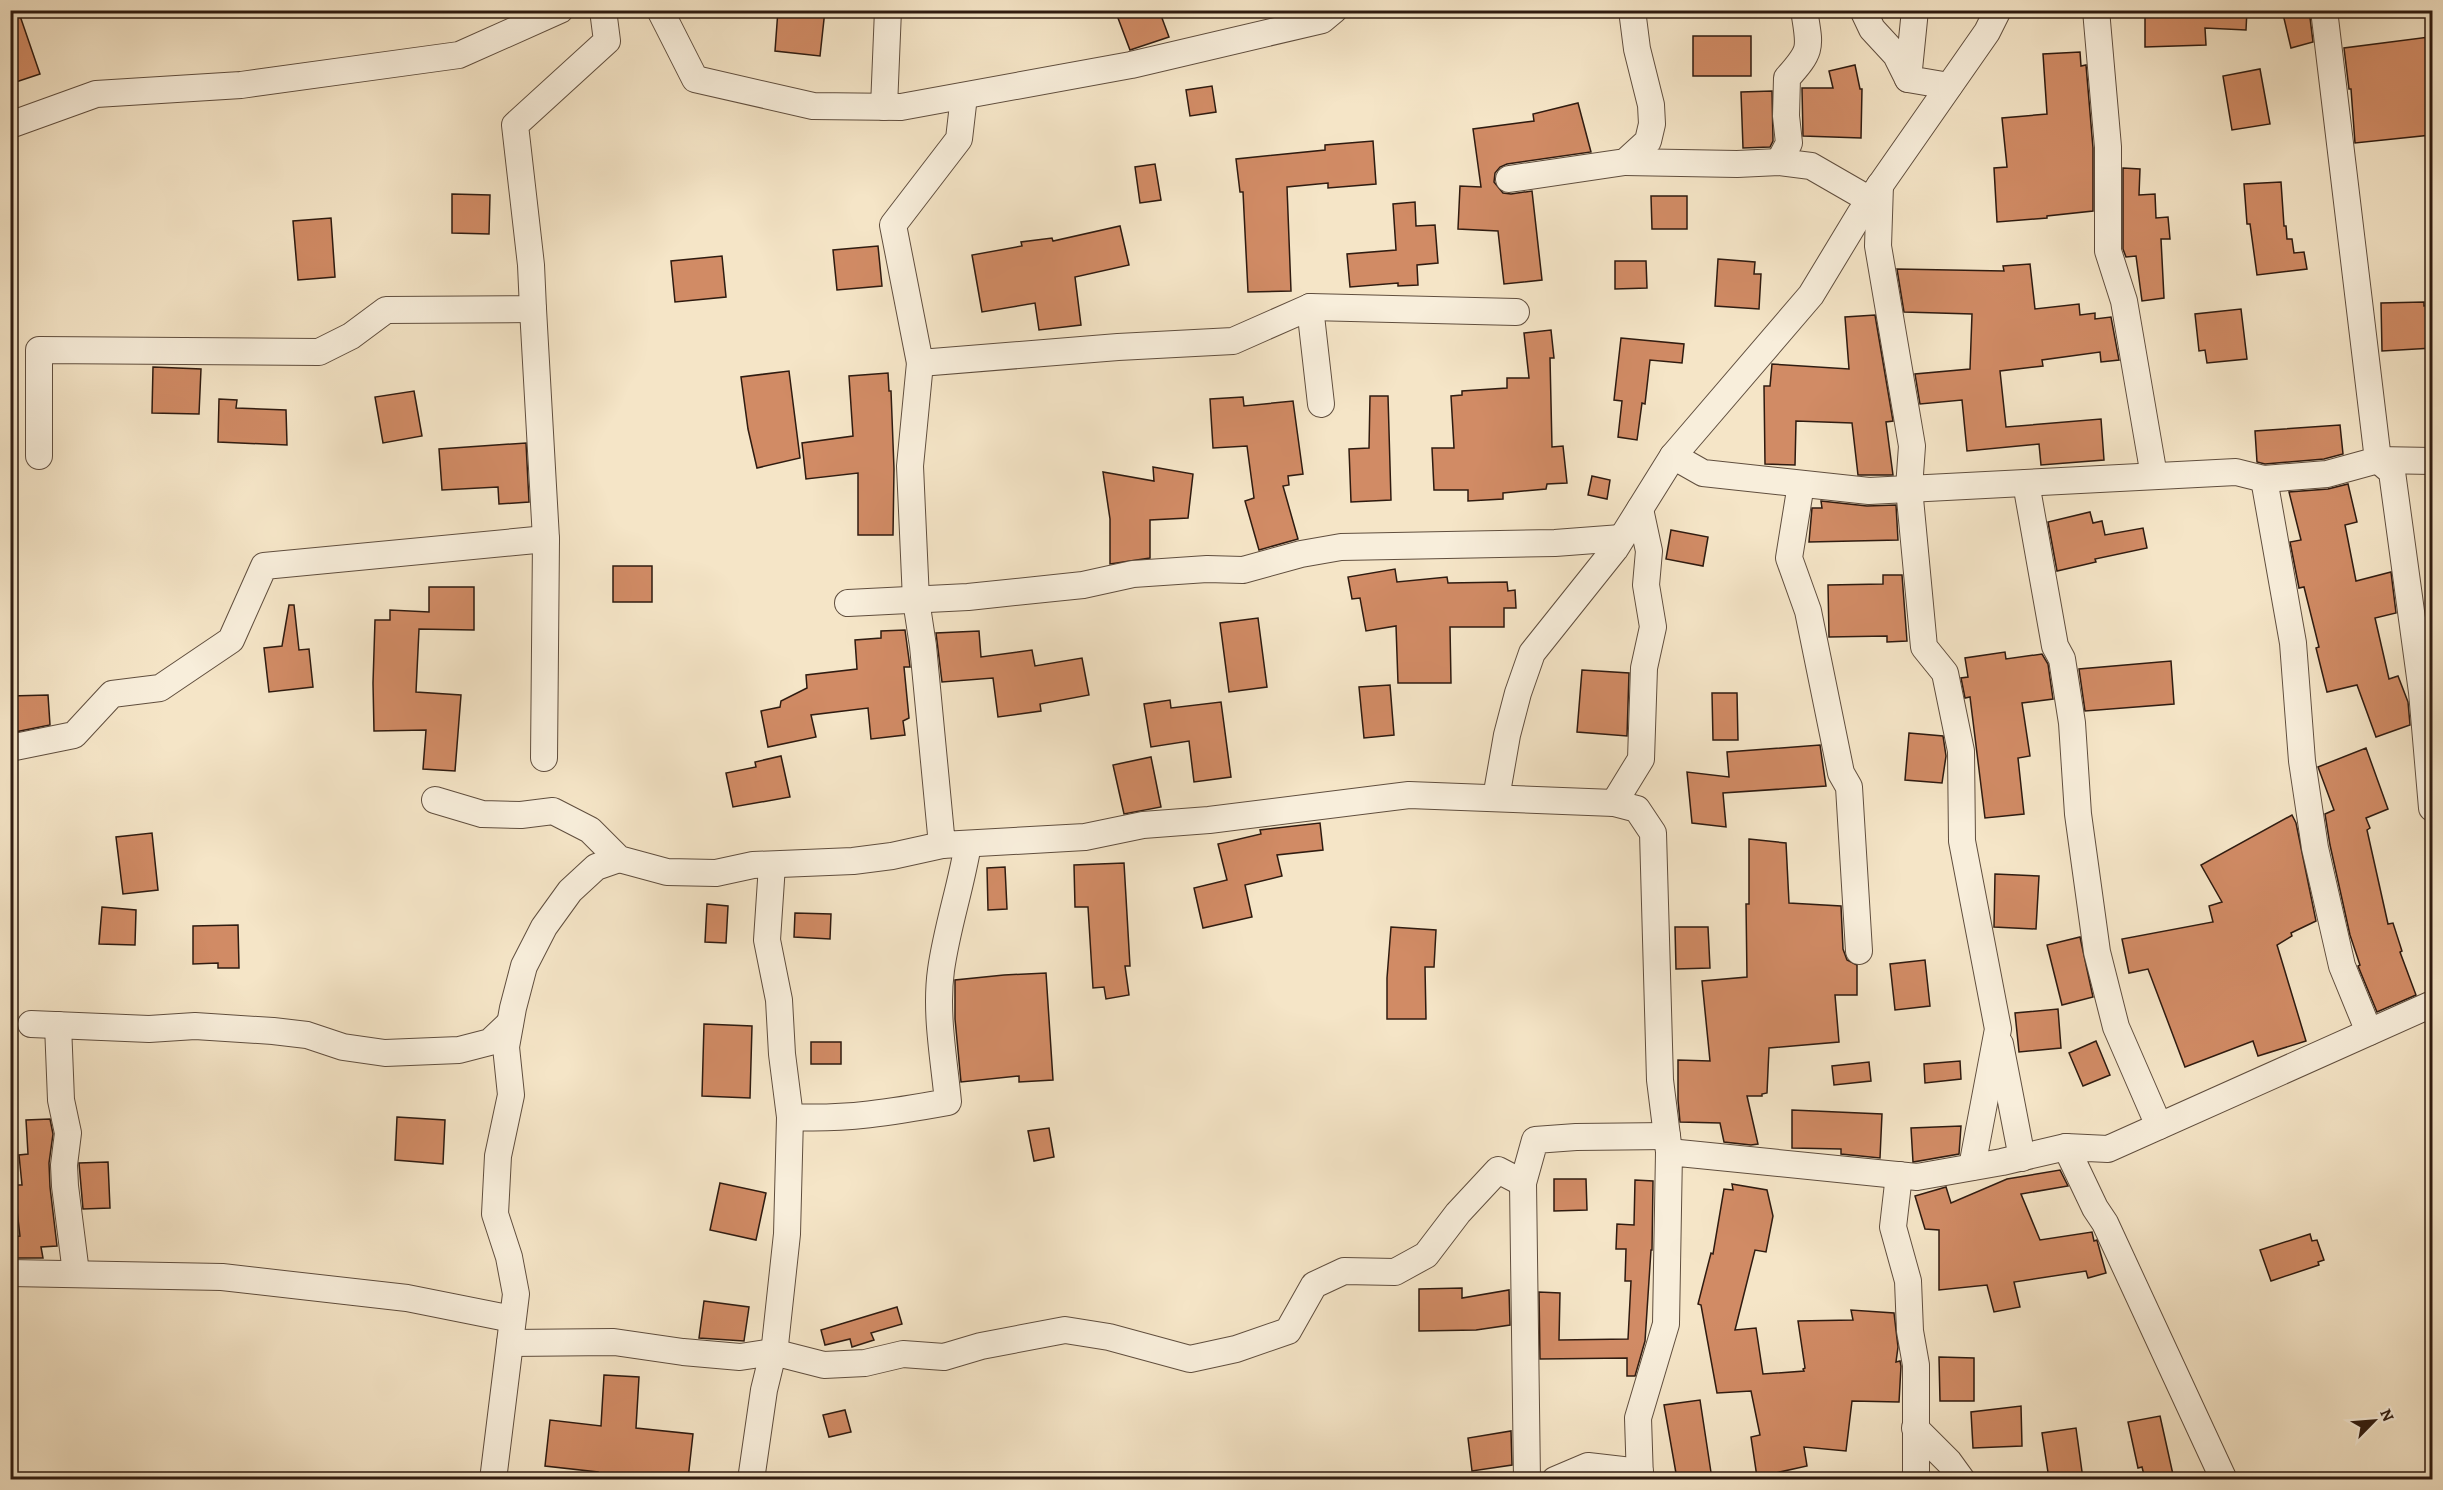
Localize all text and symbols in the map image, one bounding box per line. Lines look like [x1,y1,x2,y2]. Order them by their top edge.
north arrow [2344,1391,2404,1451]
text: N [2374,1405,2399,1425]

